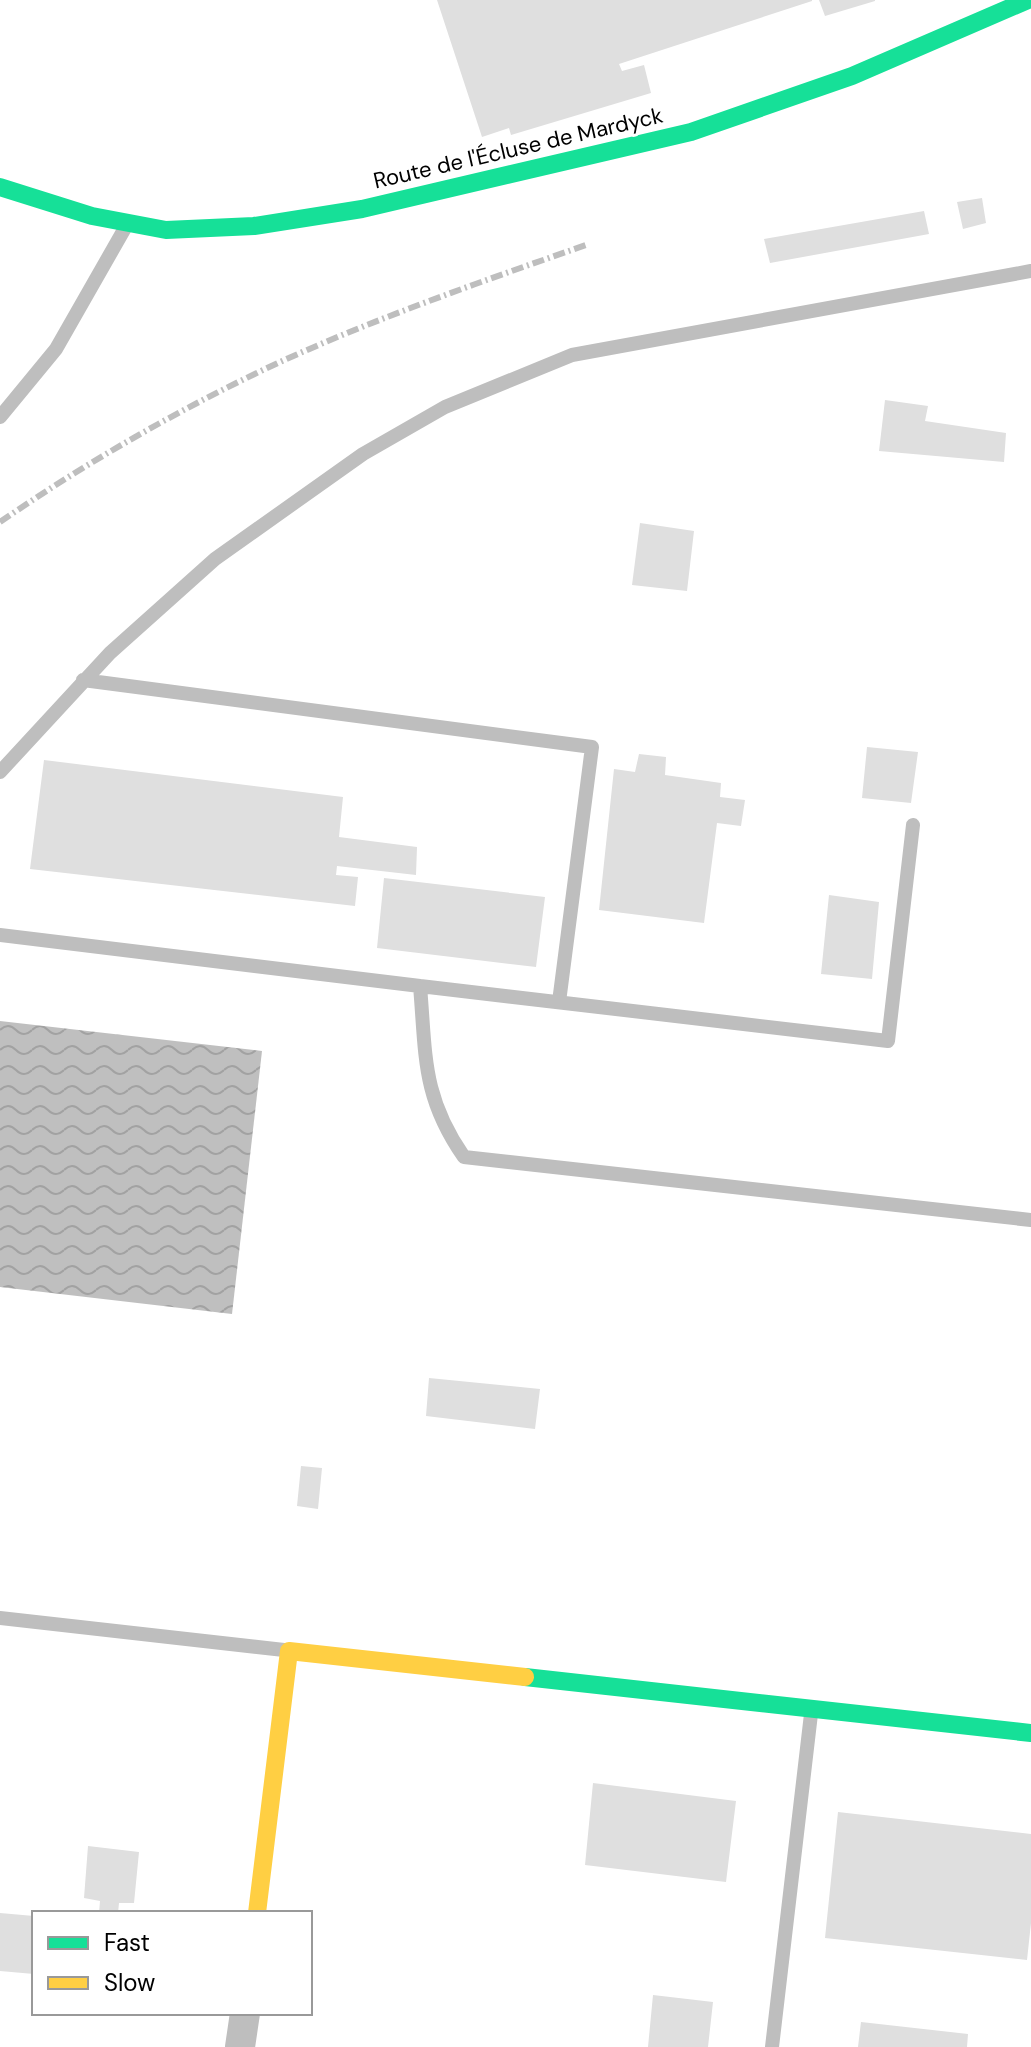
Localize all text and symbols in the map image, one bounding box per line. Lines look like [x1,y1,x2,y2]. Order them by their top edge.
street label: Route de l'Écluse de Mardyck [370,101,666,195]
legend [32,1911,312,2015]
text: Fast [104,1927,150,1958]
text: Slow [104,1967,155,1998]

